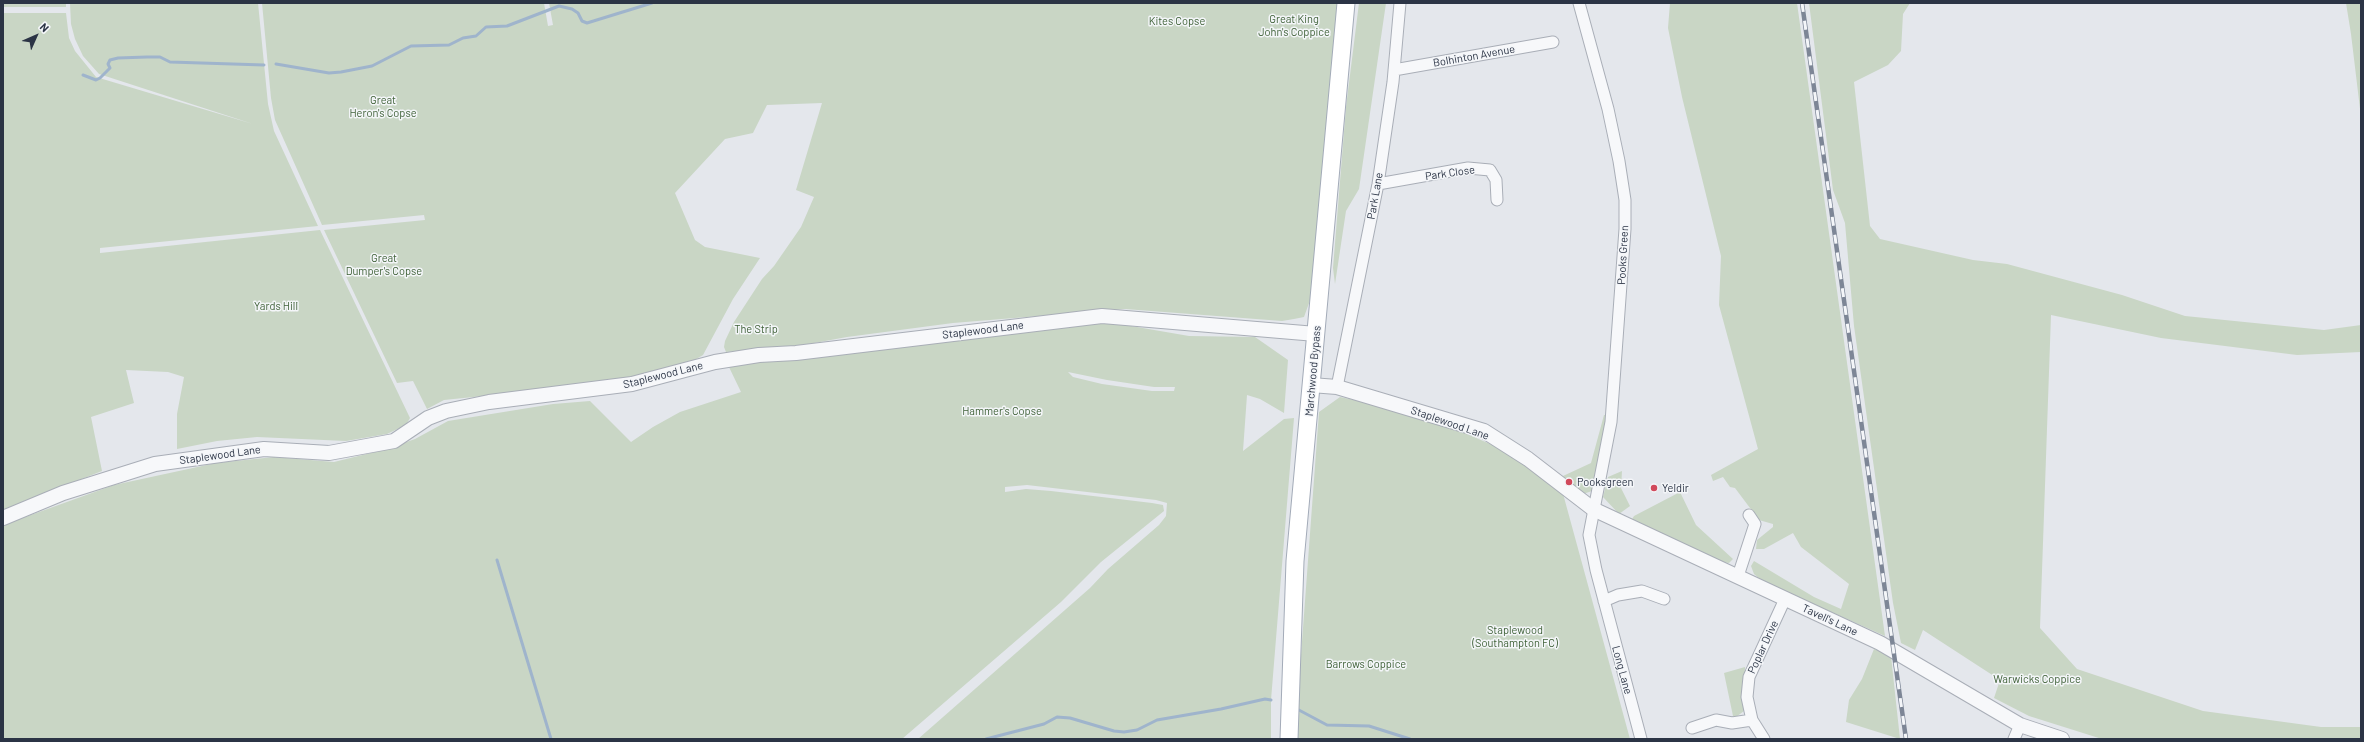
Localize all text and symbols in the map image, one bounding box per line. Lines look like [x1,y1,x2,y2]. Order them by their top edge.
park label: Great King John's Coppice [1258,12,1330,38]
park label: Kites Copse [1149,14,1205,28]
north arrow [16,16,56,56]
text: N [38,20,52,34]
street label: Bolhinton Avenue [1432,42,1516,70]
park label: Great Heron's Copse [349,93,417,119]
street label: Park Close [1424,163,1476,183]
street label: Park Lane [1364,172,1386,220]
street label: Pooks Green [1615,225,1631,285]
park label: Great Dumper's Copse [346,251,422,277]
park label: Yards Hill [254,299,298,313]
street label: Staplewood Lane [942,318,1024,342]
park label: The Strip [734,322,778,336]
street label: Marchwood Bypass [1302,325,1324,417]
street label: Staplewood Lane [622,359,704,391]
street label: Staplewood Lane [1409,403,1491,443]
park label: Hammer's Copse [962,404,1042,418]
street label: Staplewood Lane [179,443,261,467]
place label: Pooksgreen [1577,475,1634,489]
marker: Pooksgreen [1564,477,1574,487]
place label: Yeldir [1662,481,1689,495]
marker: Yeldir [1649,483,1659,493]
street label: Tavell's Lane [1800,601,1860,639]
street label: Poplar Drive [1745,618,1781,676]
park label: Staplewood (Southampton FC) [1472,623,1558,649]
street label: Long Lane [1609,644,1635,696]
park label: Barrows Coppice [1326,657,1406,671]
park label: Warwicks Coppice [1993,672,2081,686]

